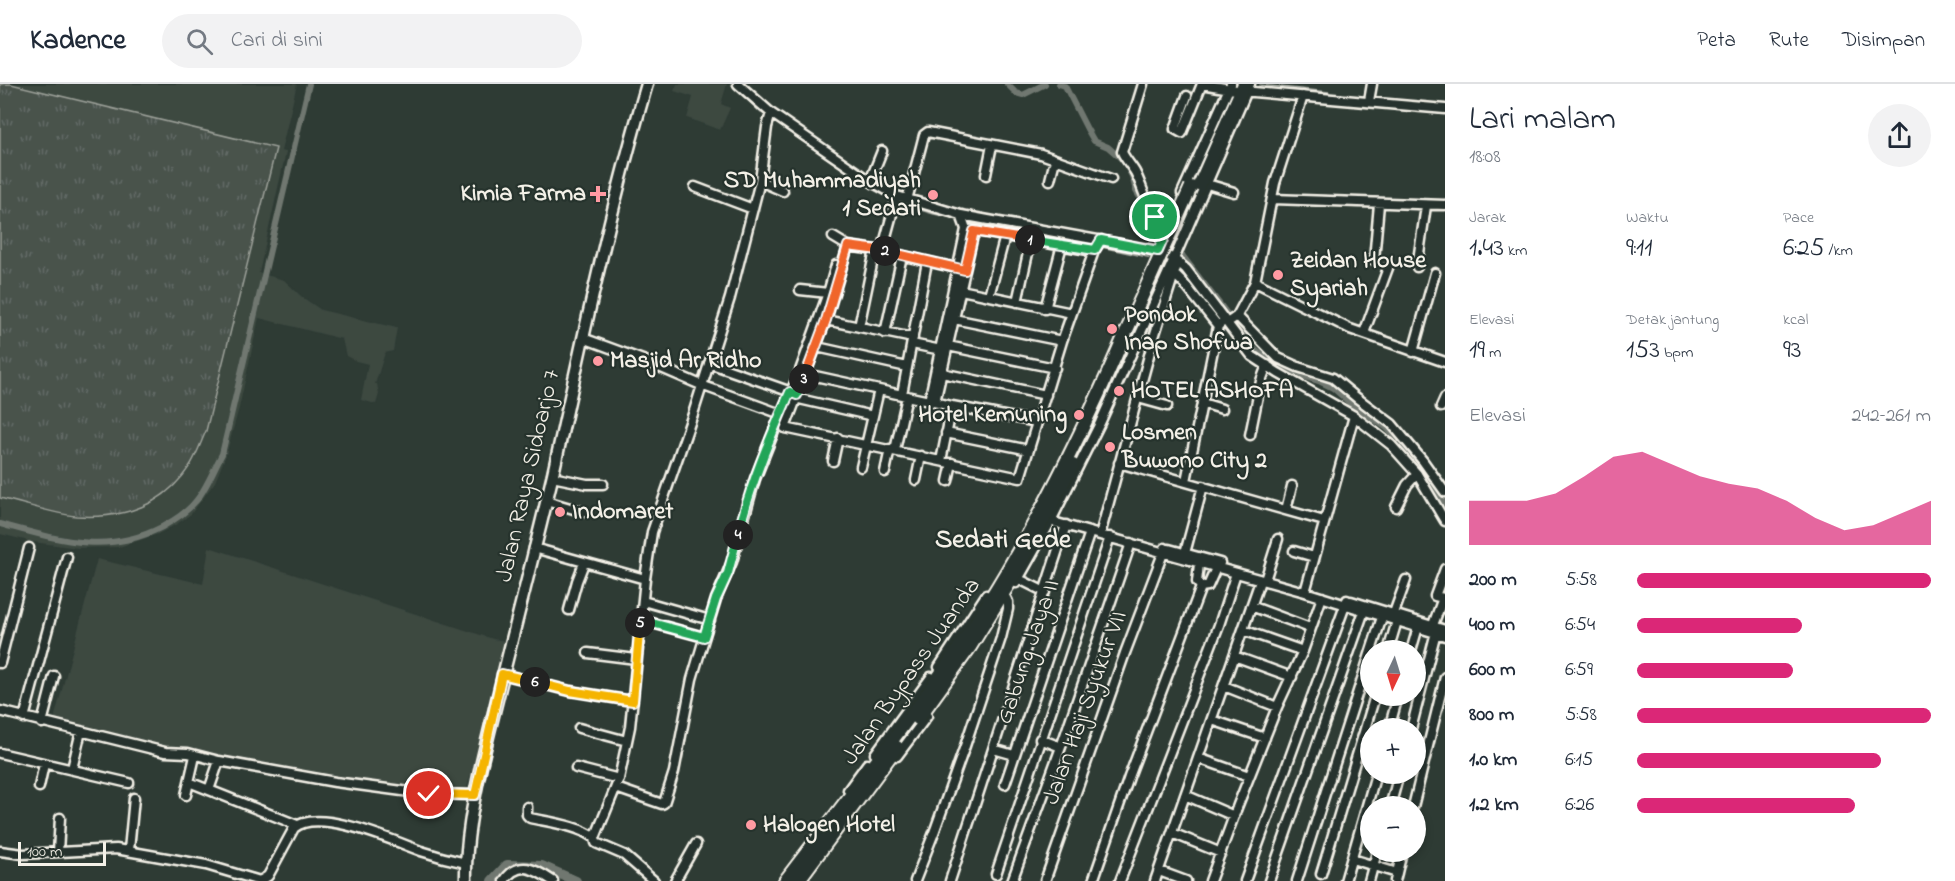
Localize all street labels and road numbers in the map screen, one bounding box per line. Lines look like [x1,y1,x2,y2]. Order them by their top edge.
street label: Jalan Raya Sidoarjo 7 [488,366,571,586]
street label: Jalan Bypass Juanda [834,571,991,774]
street label: Gabung Jaya II [988,575,1071,730]
street label: Jalan Haji Syukur VII [1035,606,1138,810]

